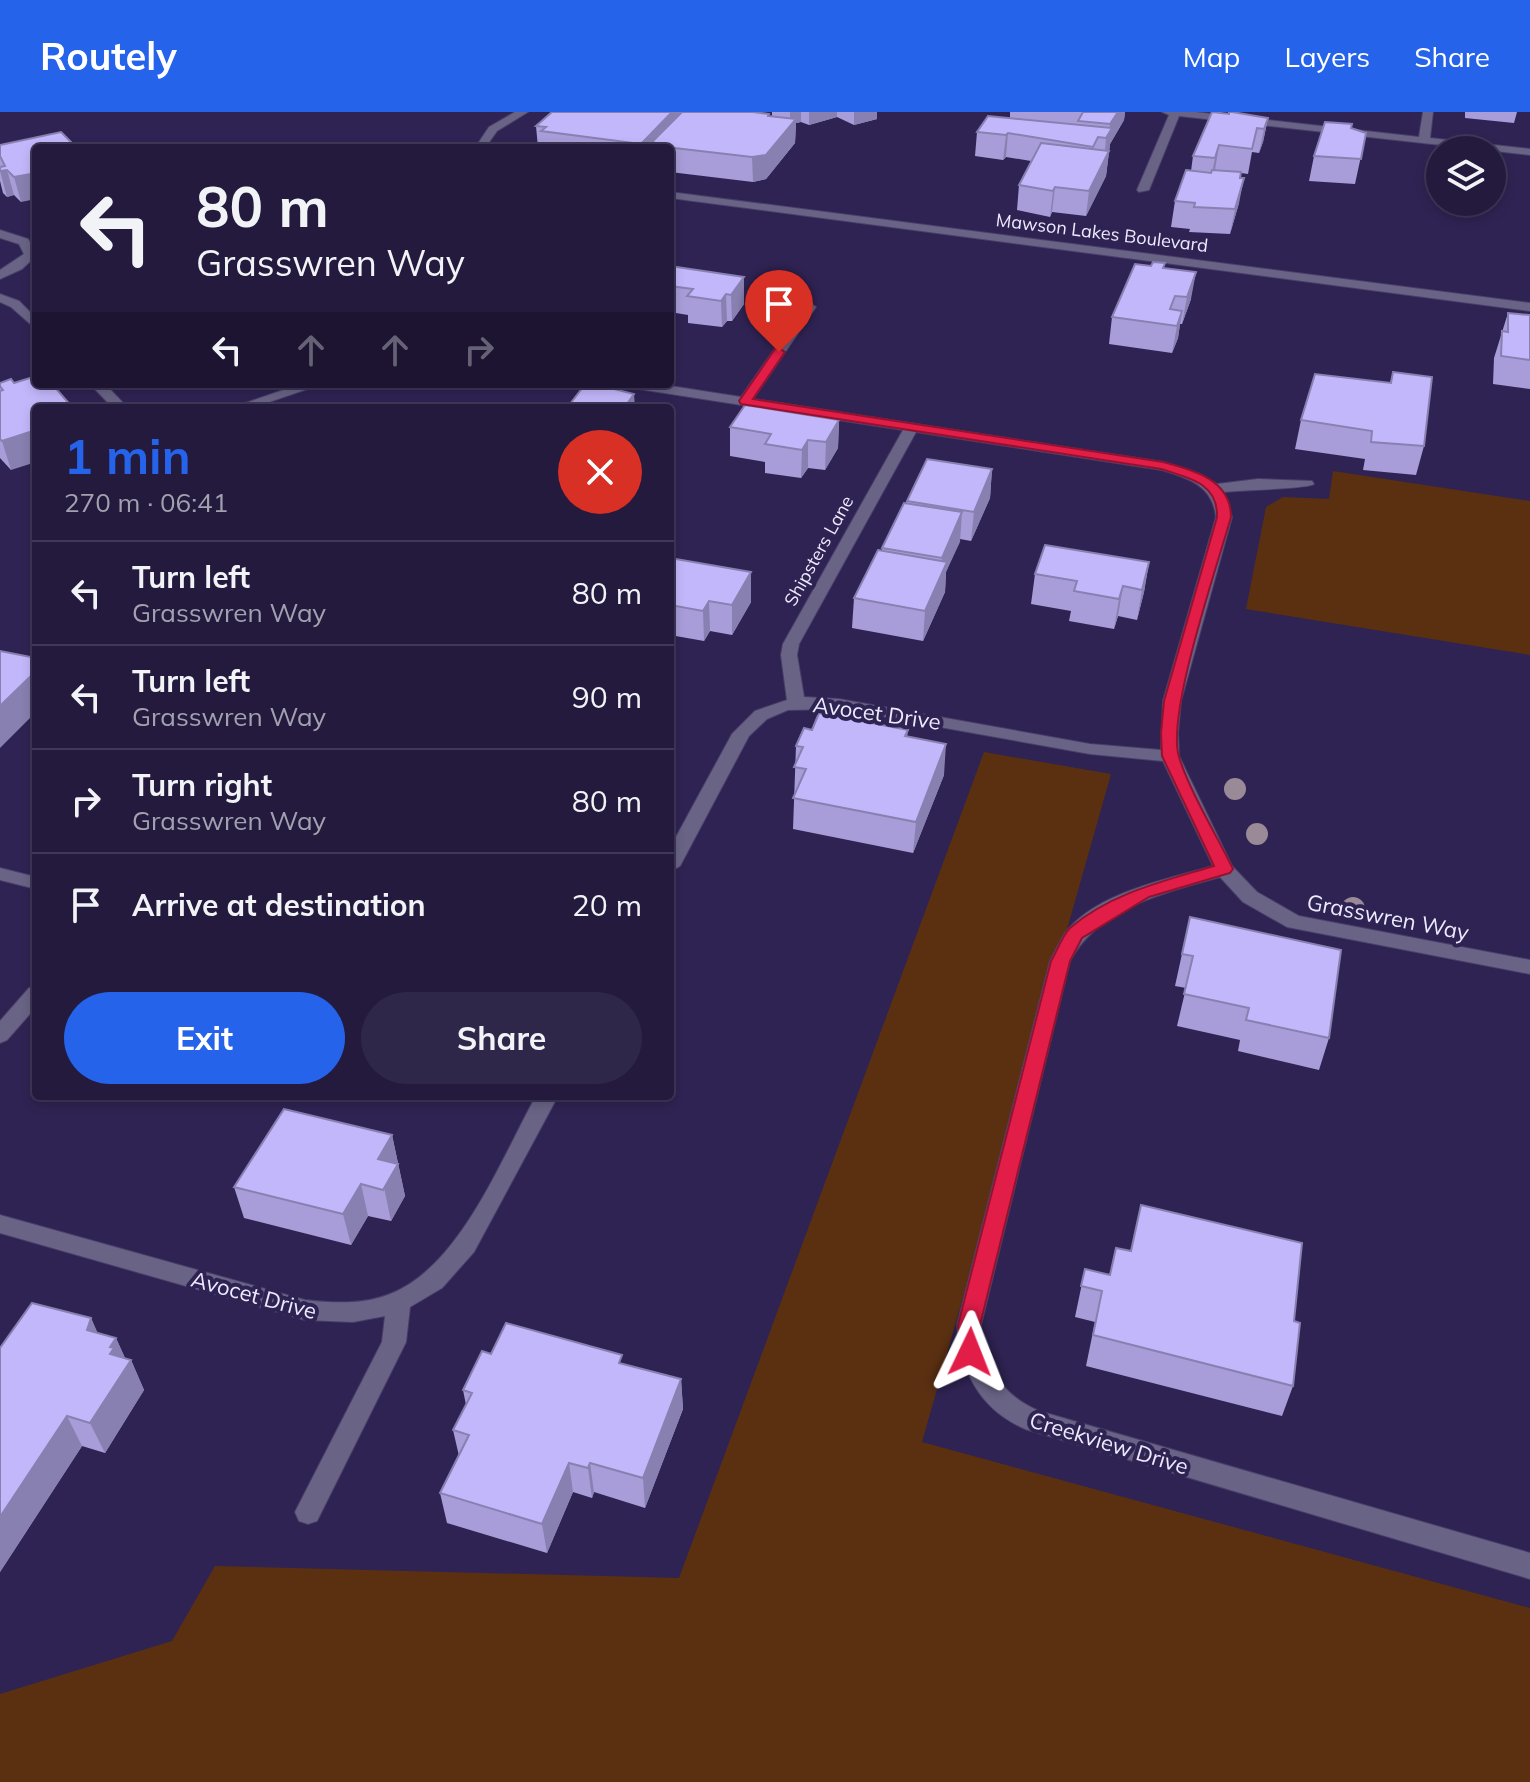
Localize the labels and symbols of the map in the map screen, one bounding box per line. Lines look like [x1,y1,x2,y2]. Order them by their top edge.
street label: Mawson Lakes Boulevard [995,208,1209,257]
pin [745,270,813,352]
street label: Shipsters Lane [779,492,858,610]
street label: Avocet Drive [811,690,943,736]
street label: Grasswren Way [1305,888,1472,946]
street label: Avocet Drive [188,1265,320,1325]
position arrow [928,1310,1012,1394]
street label: Creekview Drive [1026,1406,1192,1480]

